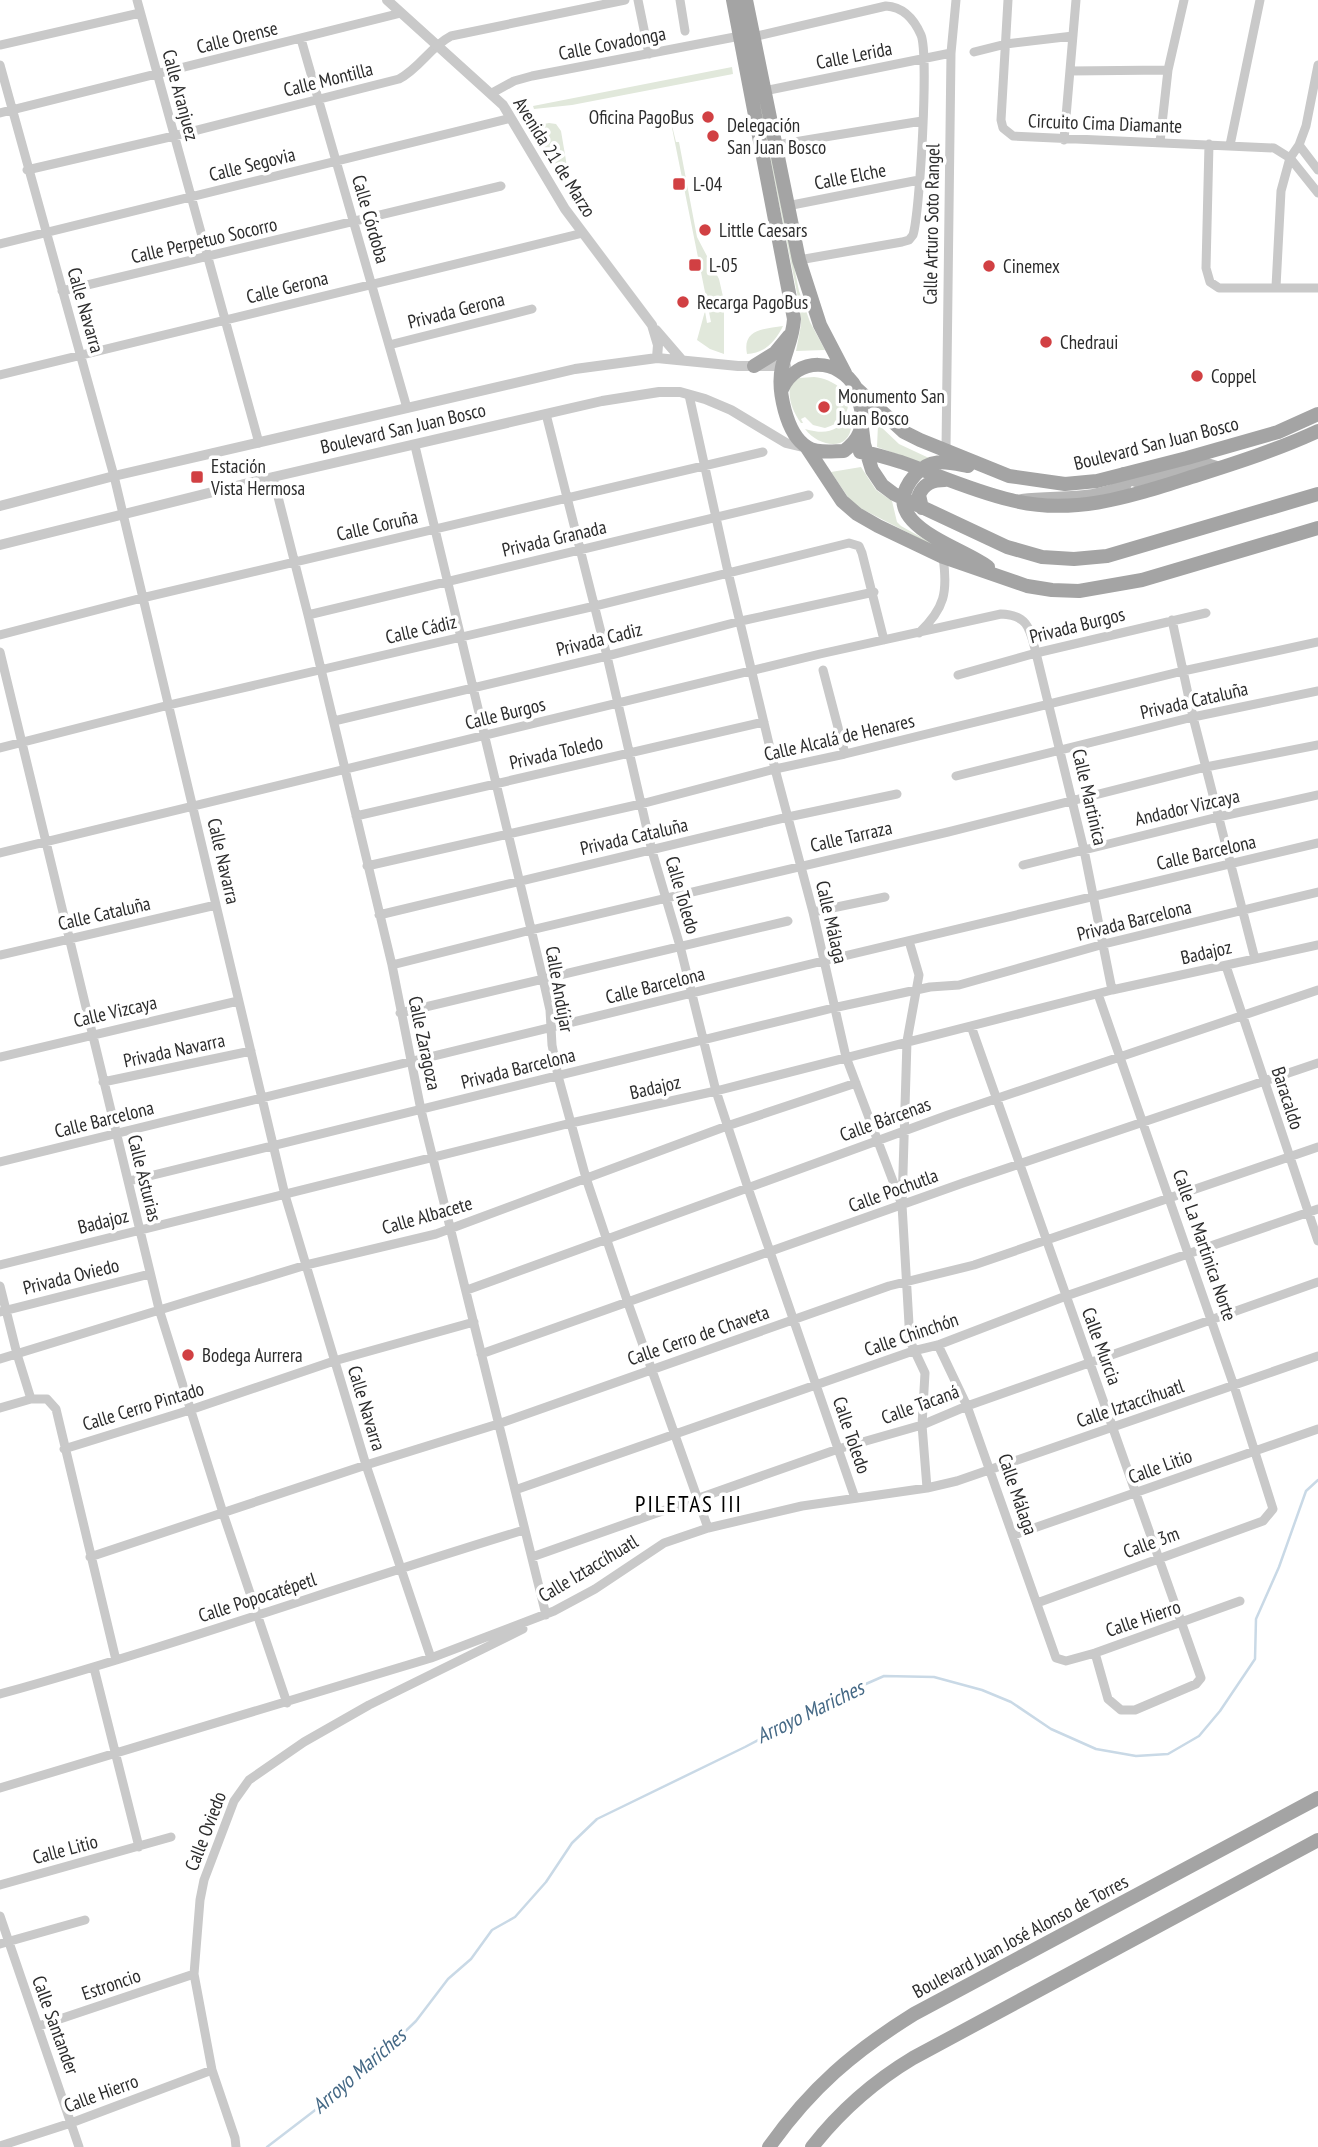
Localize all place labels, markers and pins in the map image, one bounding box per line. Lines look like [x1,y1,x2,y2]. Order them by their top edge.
place label: Oficina PagoBus [589,105,694,129]
marker: Oficina PagoBus [700,109,716,125]
place label: Delegación San Juan Bosco [727,113,826,159]
marker: Delegación San Juan Bosco [705,128,721,144]
place label: L-04 [693,172,723,196]
marker: L-04 [671,176,687,192]
place label: Little Caesars [719,218,807,242]
marker: Little Caesars [697,222,713,238]
place label: L-05 [709,253,738,277]
place label: Cinemex [1003,254,1060,278]
marker: L-05 [687,257,703,273]
marker: Cinemex [981,258,997,274]
place label: Recarga PagoBus [697,290,808,314]
marker: Recarga PagoBus [675,294,691,310]
place label: Chedraui [1060,330,1118,354]
marker: Chedraui [1038,334,1054,350]
place label: Coppel [1211,364,1257,388]
marker: Coppel [1189,368,1205,384]
place label: Monumento San Juan Bosco [837,384,945,430]
marker: Monumento San Juan Bosco [816,399,832,415]
place label: Estación Vista Hermosa [210,454,305,500]
marker: Estación Vista Hermosa [189,469,205,485]
place label: Bodega Aurrera [202,1343,303,1367]
marker: Bodega Aurrera [180,1347,196,1363]

